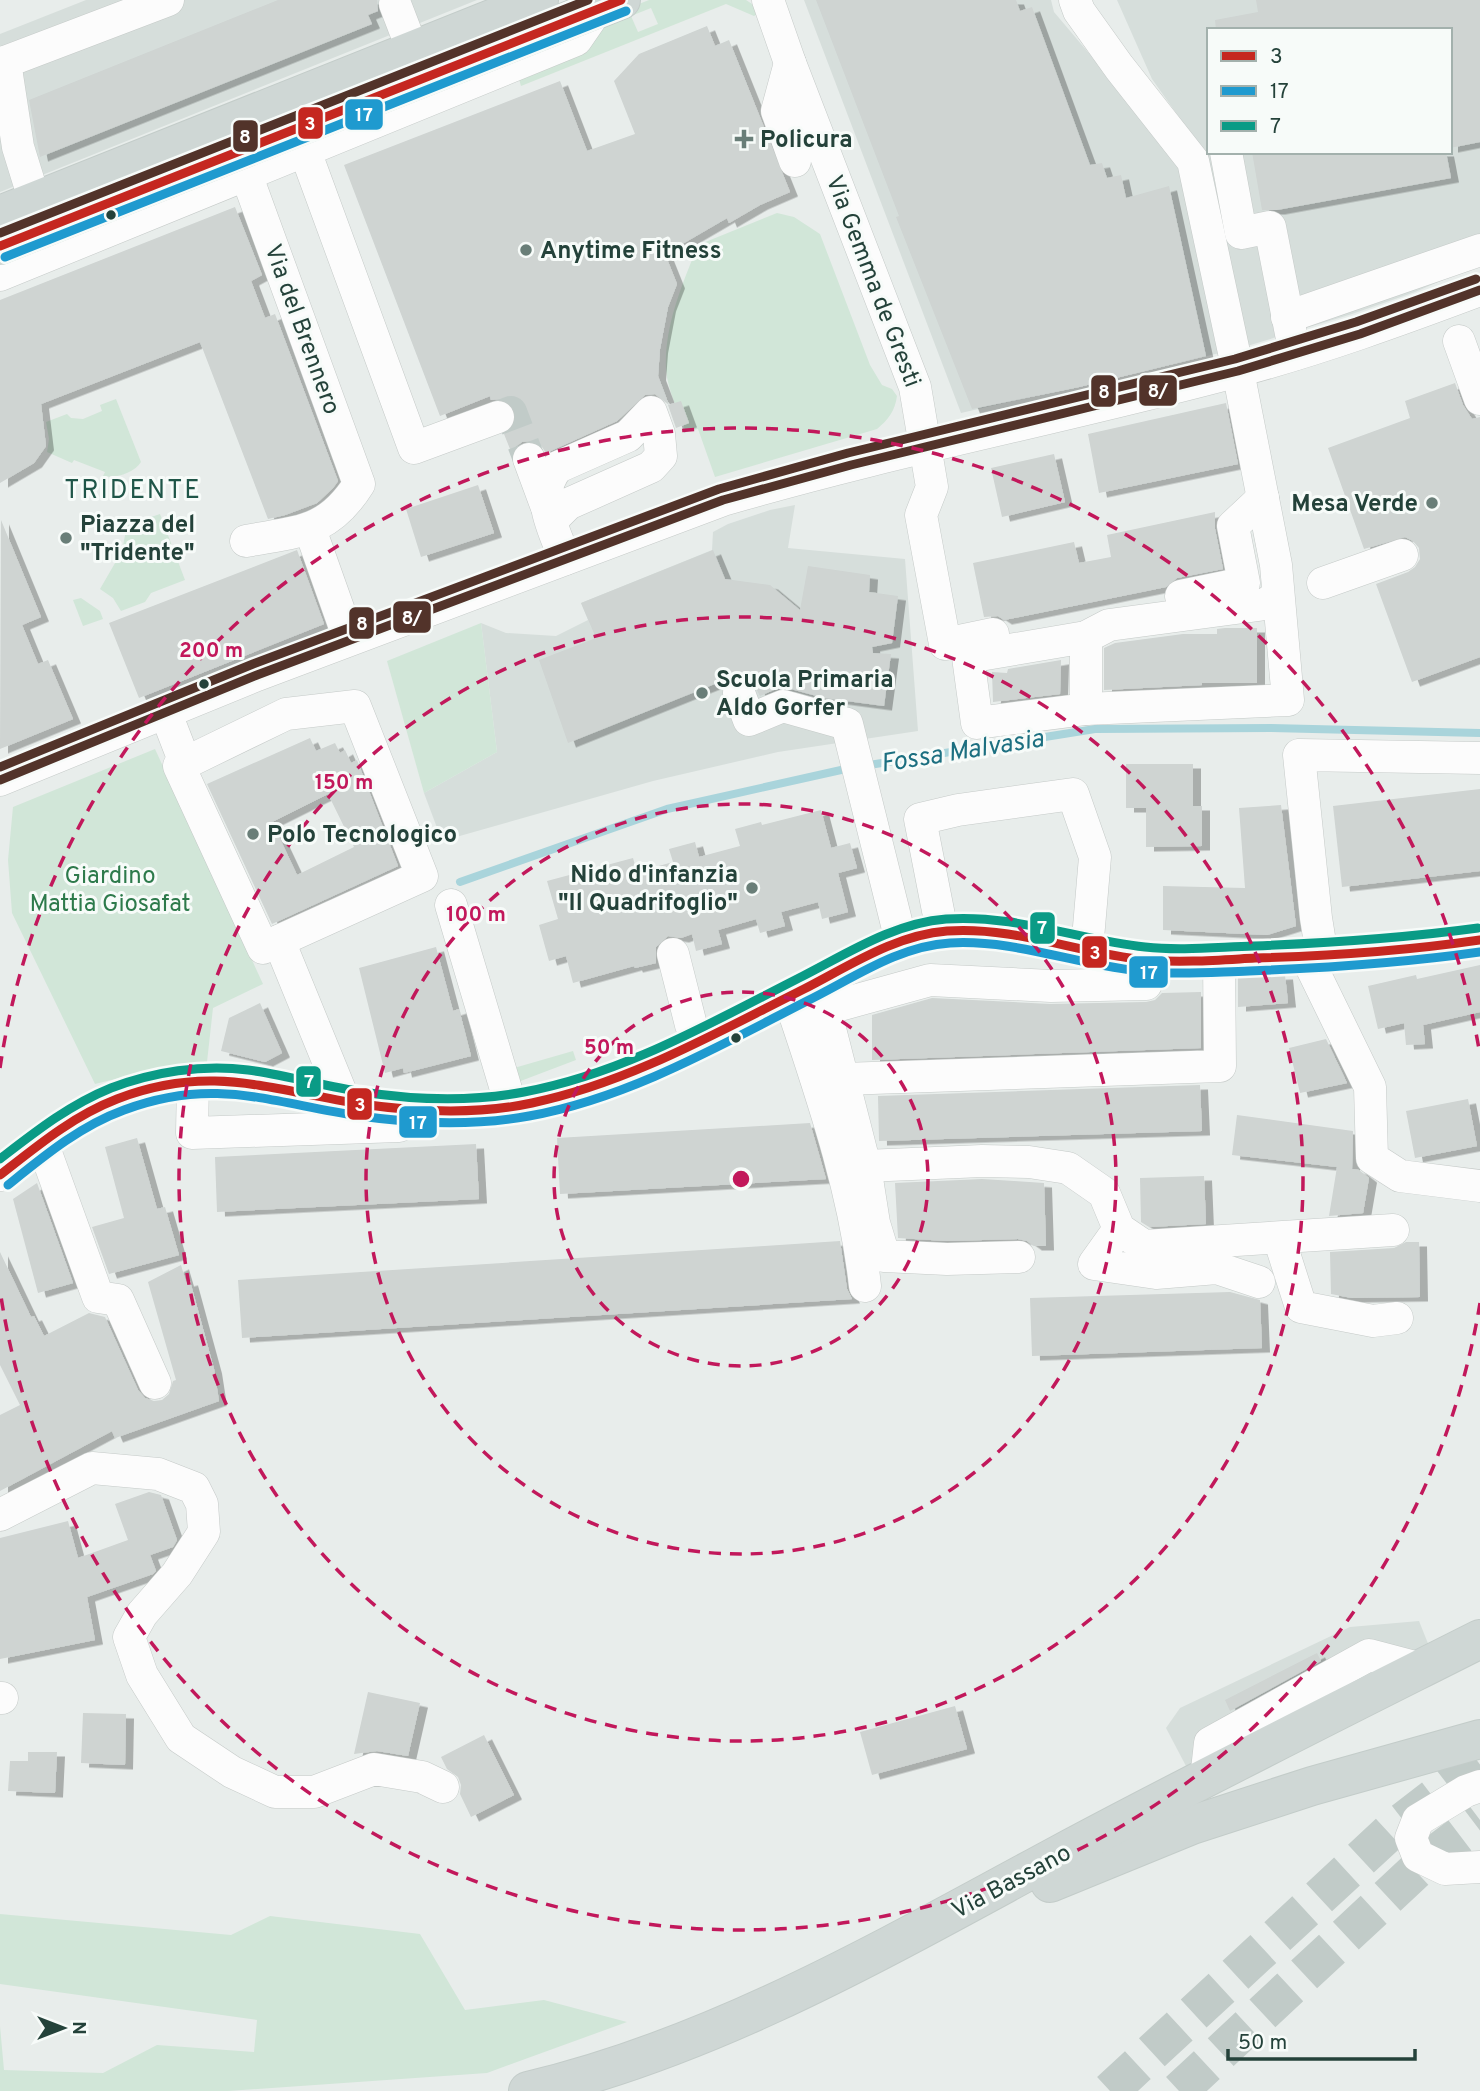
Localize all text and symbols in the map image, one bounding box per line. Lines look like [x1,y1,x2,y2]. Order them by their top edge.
legend [1207,28,1452,154]
text: 3 [1270,44,1283,71]
text: 17 [1270,79,1289,106]
line badge: 17 [344,98,384,131]
text: 17 [355,104,373,128]
line badge: 3 [297,106,324,140]
text: 3 [304,113,316,137]
text: 7 [1270,114,1281,141]
line badge: 8 [232,119,259,153]
text: 8 [239,126,251,150]
place label: Policura [760,126,853,156]
marker: Policura [734,129,754,149]
street label: Via Gemma de Gresti [818,171,926,392]
unlabelled marker [104,208,118,222]
place label: Anytime Fitness [540,237,722,267]
street label: Via del Brennero [256,240,346,419]
marker: Anytime Fitness [518,242,534,258]
line badge: 8 [1090,374,1117,408]
line badge: 8/ [1138,374,1178,407]
text: 8/ [1148,380,1168,404]
text: 8 [1098,381,1110,405]
district label: TRIDENTE [64,475,202,508]
place label: Mesa Verde [1291,490,1418,520]
marker: Mesa Verde [1424,495,1440,511]
place label: Piazza del "Tridente" [80,511,195,569]
marker: Piazza del "Tridente" [58,530,74,546]
line badge: 8/ [392,600,432,634]
line badge: 8 [348,606,375,640]
text: 8/ [402,607,422,631]
text: 8 [356,613,368,637]
text: 200 m [179,638,243,665]
place label: Scuola Primaria Aldo Gorfer [716,666,894,724]
unlabelled marker [197,677,211,691]
marker: Scuola Primaria Aldo Gorfer [694,685,710,701]
water label: Fossa Malvasia [878,723,1047,782]
text: 150 m [315,770,373,797]
place label: Polo Tecnologico [267,821,457,851]
marker: Polo Tecnologico [245,826,261,842]
place label: Nido d'infanzia "Il Quadrifoglio" [558,861,738,919]
park label: Giardino Mattia Giosafat [29,862,191,920]
marker: Nido d'infanzia "Il Quadrifoglio" [744,880,760,896]
text: 100 m [446,902,506,929]
line badge: 7 [1029,911,1056,945]
text: 7 [1037,917,1047,941]
line badge: 3 [1081,935,1108,969]
text: 3 [1089,942,1101,966]
line badge: 17 [1128,955,1169,989]
text: 17 [1140,962,1158,986]
unlabelled marker [729,1031,743,1045]
text: 50 m [584,1035,634,1062]
line badge: 7 [295,1065,322,1098]
text: 7 [304,1071,314,1095]
line badge: 3 [346,1087,373,1121]
text: 3 [354,1094,366,1118]
line badge: 17 [398,1105,438,1139]
text: 17 [409,1112,427,1136]
centre of rings [729,1167,753,1191]
street label: Via Bassano [947,1839,1077,1927]
north arrow [28,1993,98,2063]
scale bar [1228,2018,1415,2062]
text: N [66,2021,90,2035]
text: 50 m [1238,2030,1287,2057]

